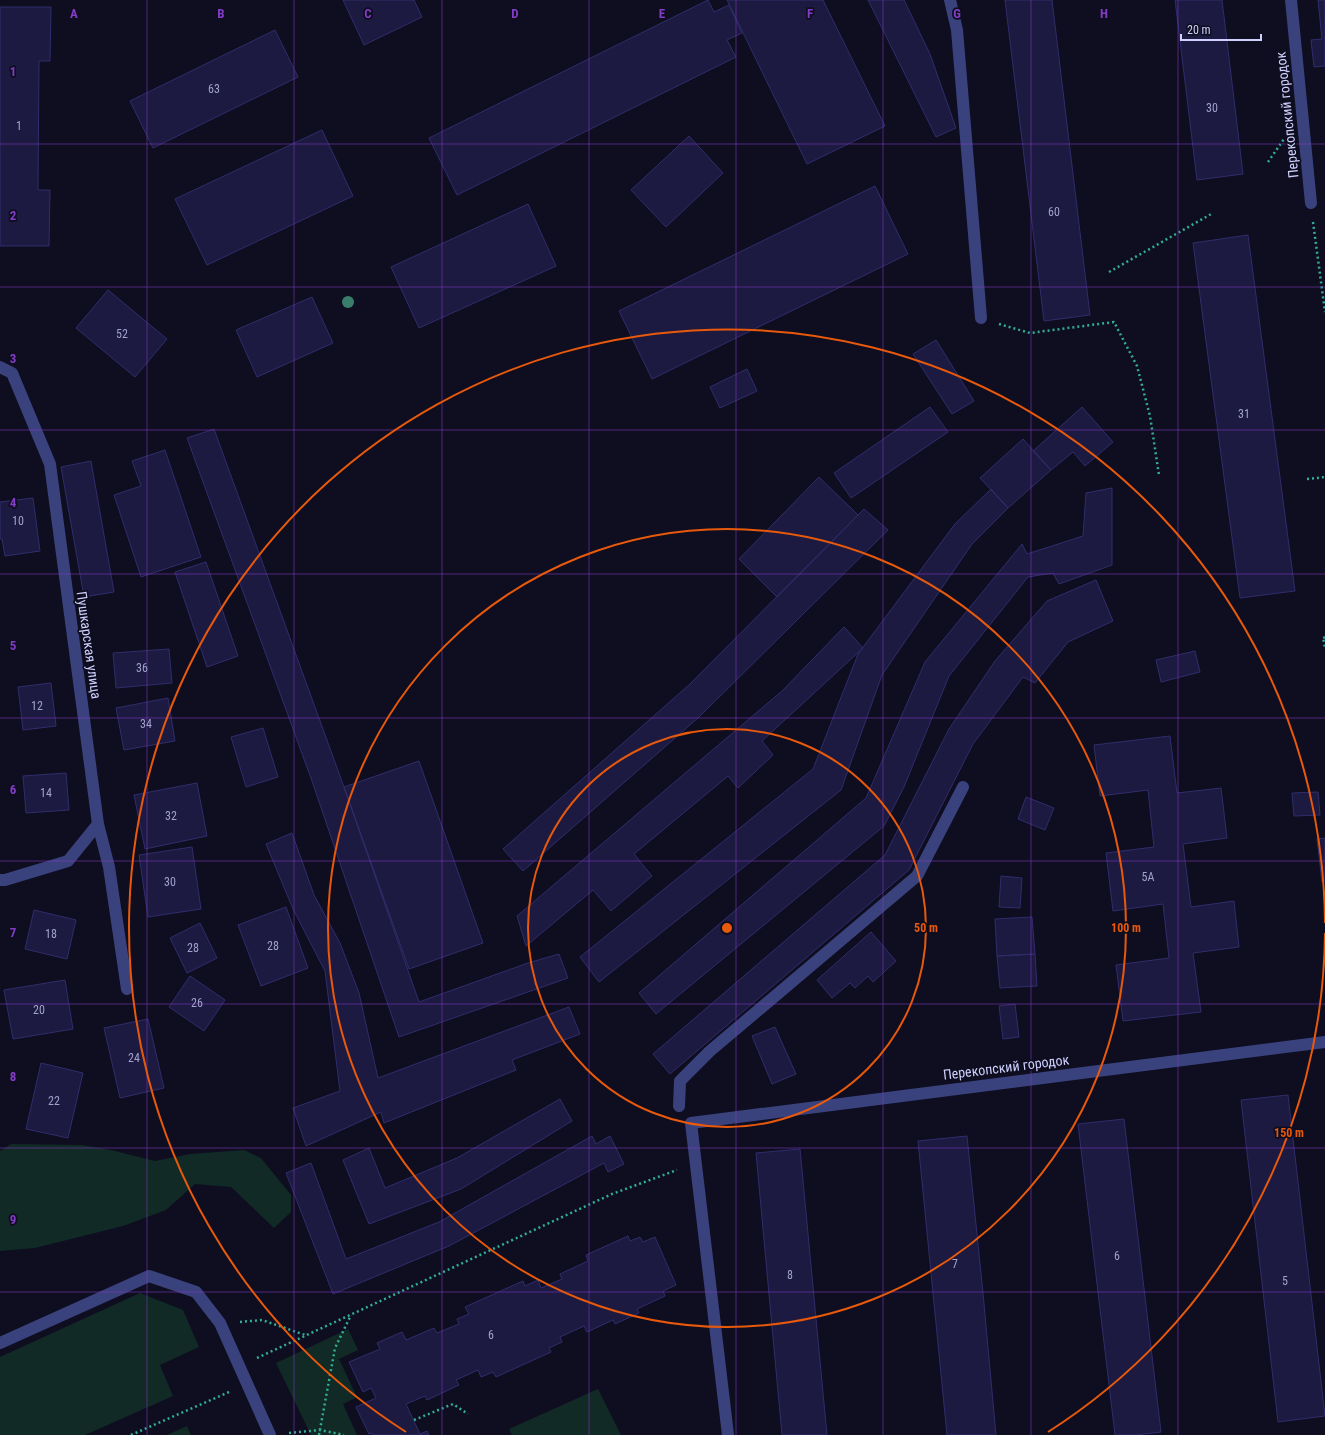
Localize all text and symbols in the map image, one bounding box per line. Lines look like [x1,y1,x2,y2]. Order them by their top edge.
text: A [70,6,78,21]
text: B [217,6,225,21]
text: C [364,6,372,21]
text: D [511,6,519,21]
text: E [659,6,666,21]
text: F [807,6,813,21]
text: G [953,6,961,21]
text: H [1100,6,1108,21]
scale bar [1181,16,1261,42]
text: 20 m [1187,23,1211,37]
street label: Перекопский городок [1272,51,1302,179]
text: 1 [10,64,16,79]
house number: 63 [208,82,220,96]
house number: 30 [1206,101,1218,115]
house number: 1 [16,119,22,133]
house number: 60 [1048,205,1060,219]
text: 2 [10,208,17,223]
house number: 52 [116,327,128,341]
text: 3 [10,351,16,366]
house number: 31 [1238,407,1250,421]
text: 4 [10,495,17,510]
house number: 10 [12,514,24,528]
street label: Пушкарская улица [74,590,104,700]
text: 5 [10,638,17,653]
house number: 36 [136,661,148,675]
house number: 12 [31,699,43,713]
house number: 34 [140,717,152,731]
text: 6 [10,782,17,797]
house number: 14 [40,786,52,800]
house number: 32 [165,809,177,823]
house number: 5А [1142,870,1155,884]
house number: 30 [164,875,176,889]
centre of rings [720,921,734,935]
text: 50 m [914,921,938,935]
text: 100 m [1111,921,1141,935]
text: 7 [10,925,17,940]
house number: 18 [45,927,57,941]
house number: 28 [267,939,279,953]
house number: 28 [187,941,199,955]
house number: 26 [191,996,203,1010]
house number: 20 [33,1003,45,1017]
house number: 24 [128,1051,140,1065]
street label: Перекопский городок [942,1051,1070,1083]
text: 8 [10,1069,16,1084]
house number: 22 [48,1094,60,1108]
text: 150 m [1274,1126,1304,1140]
text: 9 [10,1212,16,1227]
house number: 6 [1114,1249,1120,1263]
house number: 7 [952,1257,958,1271]
house number: 8 [787,1268,793,1282]
house number: 5 [1282,1274,1288,1288]
house number: 6 [488,1328,494,1342]

